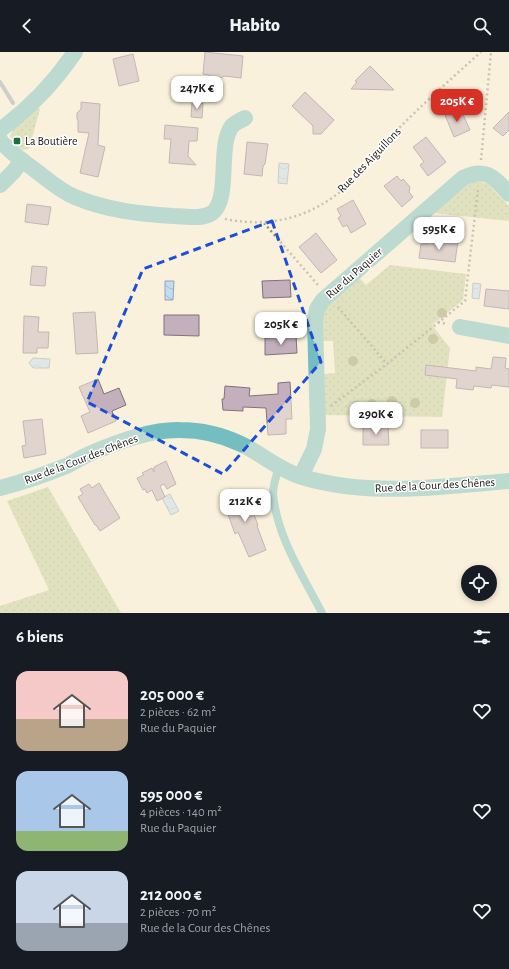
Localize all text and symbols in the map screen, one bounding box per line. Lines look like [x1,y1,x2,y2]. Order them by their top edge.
icon: back [16,15,38,37]
icon: search [471,15,493,37]
text: Habito [229,17,280,35]
pin: 247K € [164,76,230,110]
text: 247K € [180,82,214,95]
pin: 205K € [424,89,490,123]
text: 205K € [440,95,474,108]
street label: Rue des Aiguillons [335,125,403,195]
place label: La Boutière [25,135,78,147]
marker: La Boutière [12,136,22,146]
pin: 595K € [406,217,472,251]
text: 595K € [422,223,456,236]
street label: Rue du Paquier [324,245,385,301]
pin: 205K € [248,312,314,346]
text: 205K € [264,318,298,331]
pin: 290K € [343,402,409,436]
text: 290K € [359,408,393,421]
street label: Rue de la Cour des Chênes [23,432,139,486]
street label: Rue de la Cour des Chênes [375,476,495,494]
pin: 212K € [212,489,278,523]
text: 212K € [229,495,261,508]
map controls [461,565,497,601]
button: locate [461,565,497,601]
icon: filters [471,626,493,648]
text: 6 biens [16,628,64,645]
text: 205 000 € [140,686,204,703]
icon: home [48,687,96,735]
icon: heart [471,700,493,722]
text: 2 pièces · 62 m² [140,706,216,719]
text: Rue du Paquier [140,722,216,735]
text: 595 000 € [140,786,203,803]
icon: home [48,787,96,835]
icon: heart [471,800,493,822]
text: 4 pièces · 140 m² [140,806,222,819]
text: Rue du Paquier [140,822,216,835]
text: 212 000 € [140,886,202,903]
icon: home [48,887,96,935]
icon: heart [471,900,493,922]
text: 2 pièces · 70 m² [140,906,216,919]
text: Rue de la Cour des Chênes [140,922,270,935]

